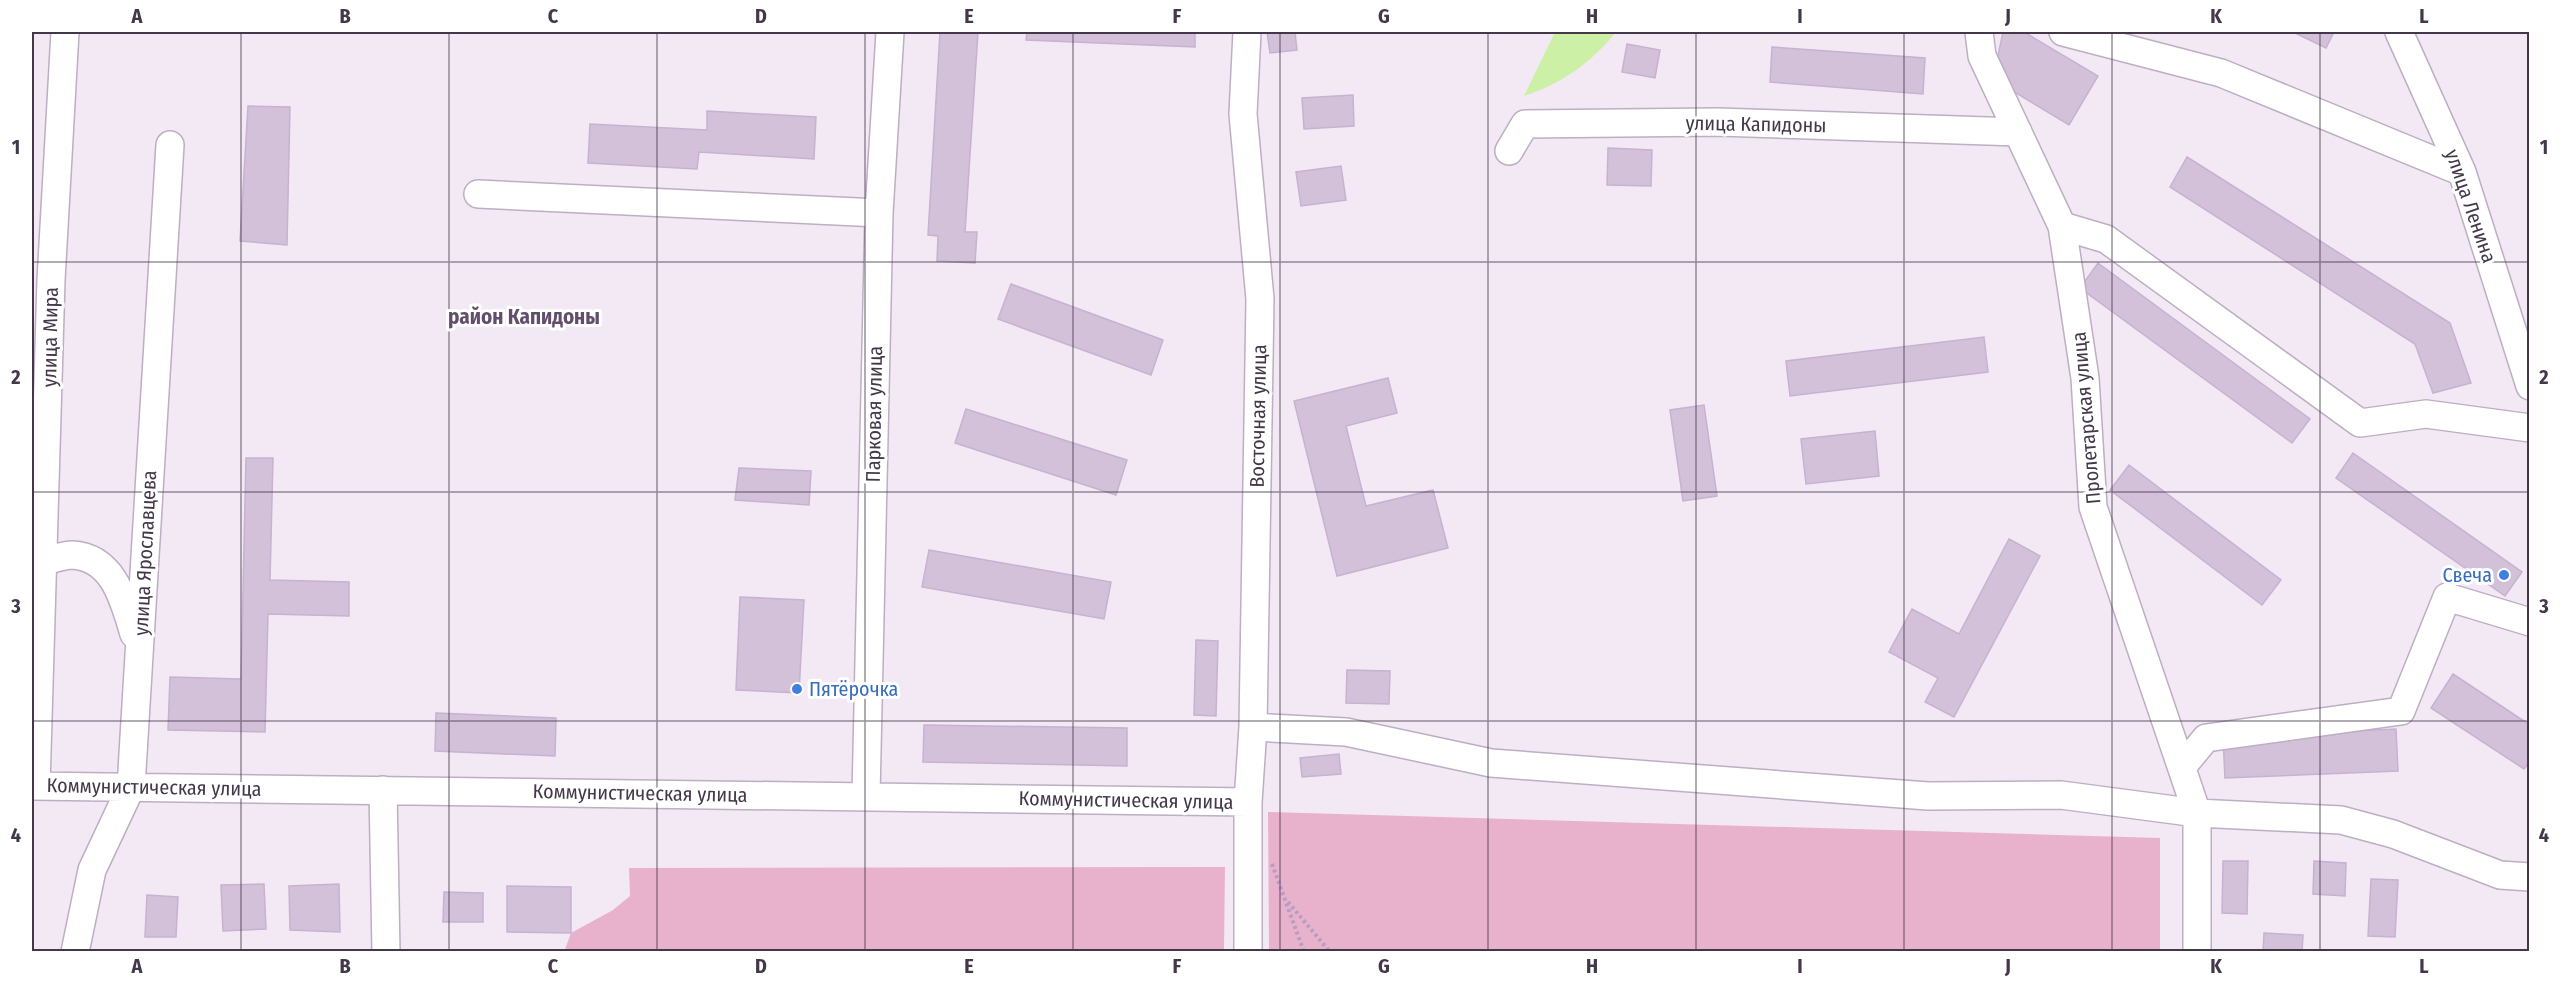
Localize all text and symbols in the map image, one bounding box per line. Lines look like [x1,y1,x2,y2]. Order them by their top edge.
text: A [131,4,144,28]
text: B [339,4,351,28]
text: C [548,4,559,28]
text: D [755,4,767,28]
text: E [964,4,974,28]
text: F [1173,4,1182,28]
text: G [1378,4,1390,28]
text: H [1586,4,1598,28]
text: I [1797,4,1803,28]
text: J [2004,4,2011,28]
text: K [2210,4,2222,28]
text: L [2419,4,2429,28]
street label: улица Капидоны [1685,111,1827,137]
text: 1 [12,135,20,159]
text: 1 [2540,135,2548,159]
street label: улица Ленина [2440,146,2502,266]
street label: улица Мира [37,287,63,387]
district label: район Капидоны [448,304,600,330]
street label: Пролетарская улица [2067,331,2105,505]
street label: Восточная улица [1245,344,1271,488]
street label: Парковая улица [861,345,887,483]
text: 2 [10,365,21,389]
text: 2 [2538,365,2549,389]
street label: улица Ярославцева [129,470,161,636]
place label: Свеча [2443,563,2492,587]
marker: Свеча [2497,568,2511,582]
text: 3 [10,594,21,618]
text: 3 [2538,594,2549,618]
place label: Пятёрочка [809,677,898,701]
marker: Пятёрочка [790,682,804,696]
street label: Коммунистическая улица [46,773,262,801]
street label: Коммунистическая улица [532,779,748,807]
street label: Коммунистическая улица [1018,786,1234,814]
text: 4 [11,823,21,847]
text: 4 [2539,823,2549,847]
text: A [131,954,144,978]
text: B [339,954,351,978]
text: C [548,954,559,978]
text: D [755,954,767,978]
text: E [964,954,974,978]
text: F [1173,954,1182,978]
text: G [1378,954,1390,978]
text: H [1586,954,1598,978]
text: I [1797,954,1803,978]
text: J [2004,954,2011,978]
text: K [2210,954,2222,978]
text: L [2419,954,2429,978]

